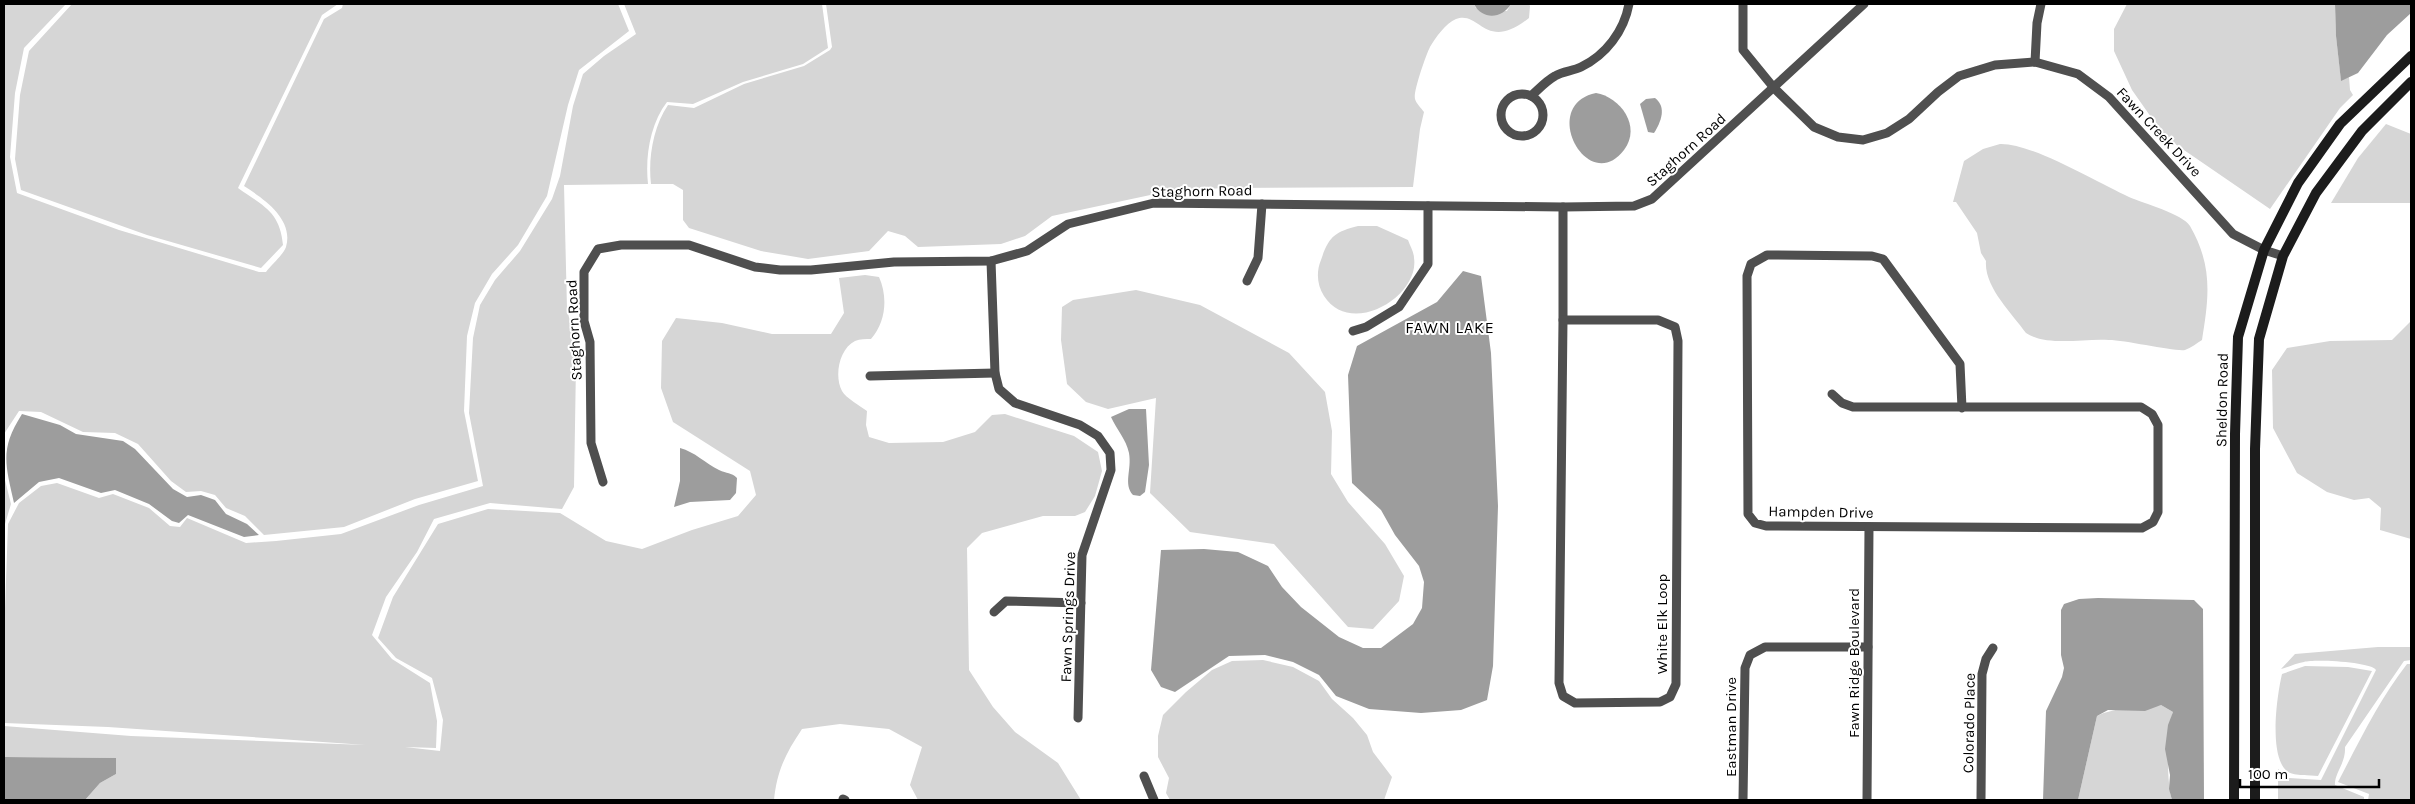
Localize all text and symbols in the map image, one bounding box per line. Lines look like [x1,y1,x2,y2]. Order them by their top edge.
street label: Fawn Creek Drive [2113,83,2205,181]
street label: Staghorn Road [1642,109,1730,191]
street label: Staghorn Road [1151,181,1253,201]
street label: Staghorn Road [562,279,586,381]
district label: FAWN LAKE [1405,318,1495,337]
street label: Sheldon Road [2212,353,2232,447]
street label: Hampden Drive [1768,502,1874,522]
street label: Fawn Springs Drive [1057,551,1079,683]
street label: White Elk Loop [1653,574,1671,674]
street label: Fawn Ridge Boulevard [1845,588,1863,738]
street label: Colorado Place [1959,673,1979,773]
street label: Eastman Drive [1722,677,1740,777]
scale bar [2240,756,2379,788]
text: 100 m [2248,765,2288,783]

